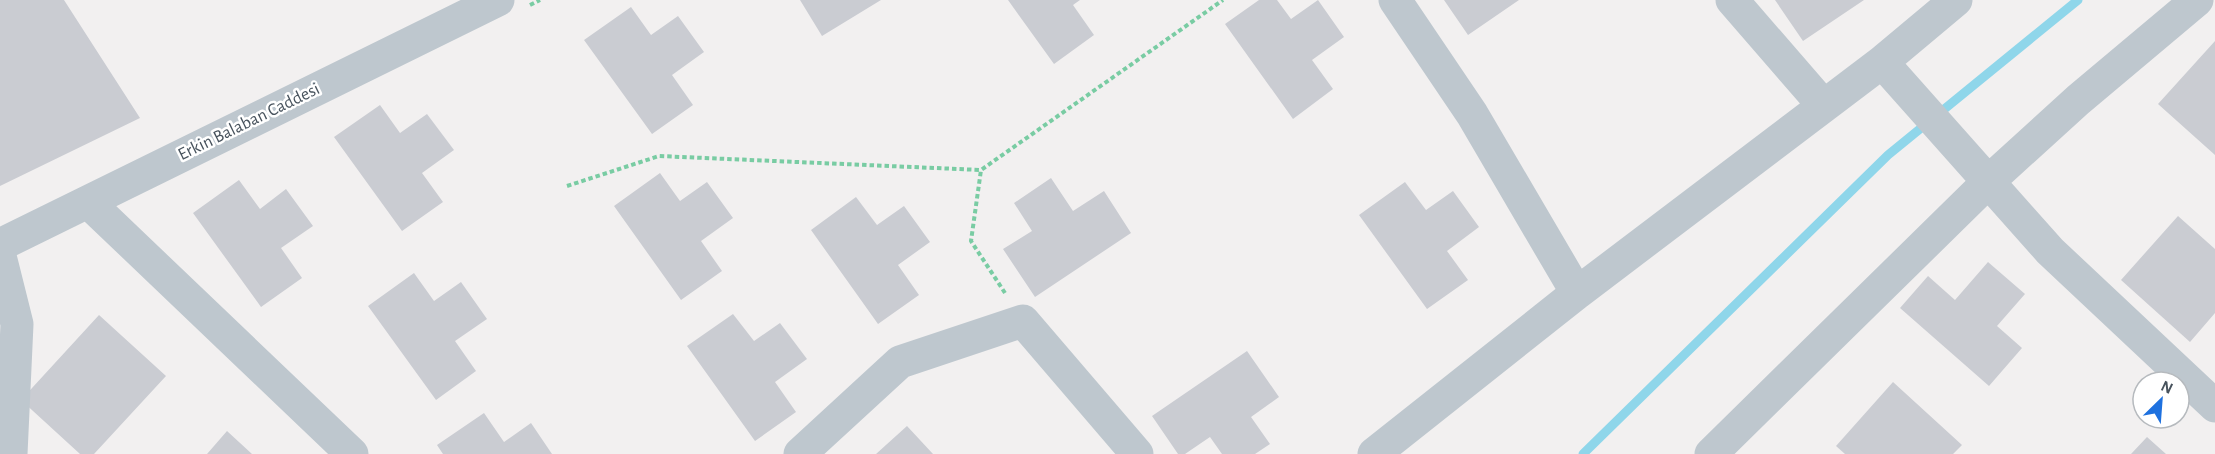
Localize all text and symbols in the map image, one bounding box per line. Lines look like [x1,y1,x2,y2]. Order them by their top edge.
street label: Erkin Balaban Caddesi [175,80,323,164]
north arrow [2131,370,2191,430]
text: N [2158,378,2175,397]

